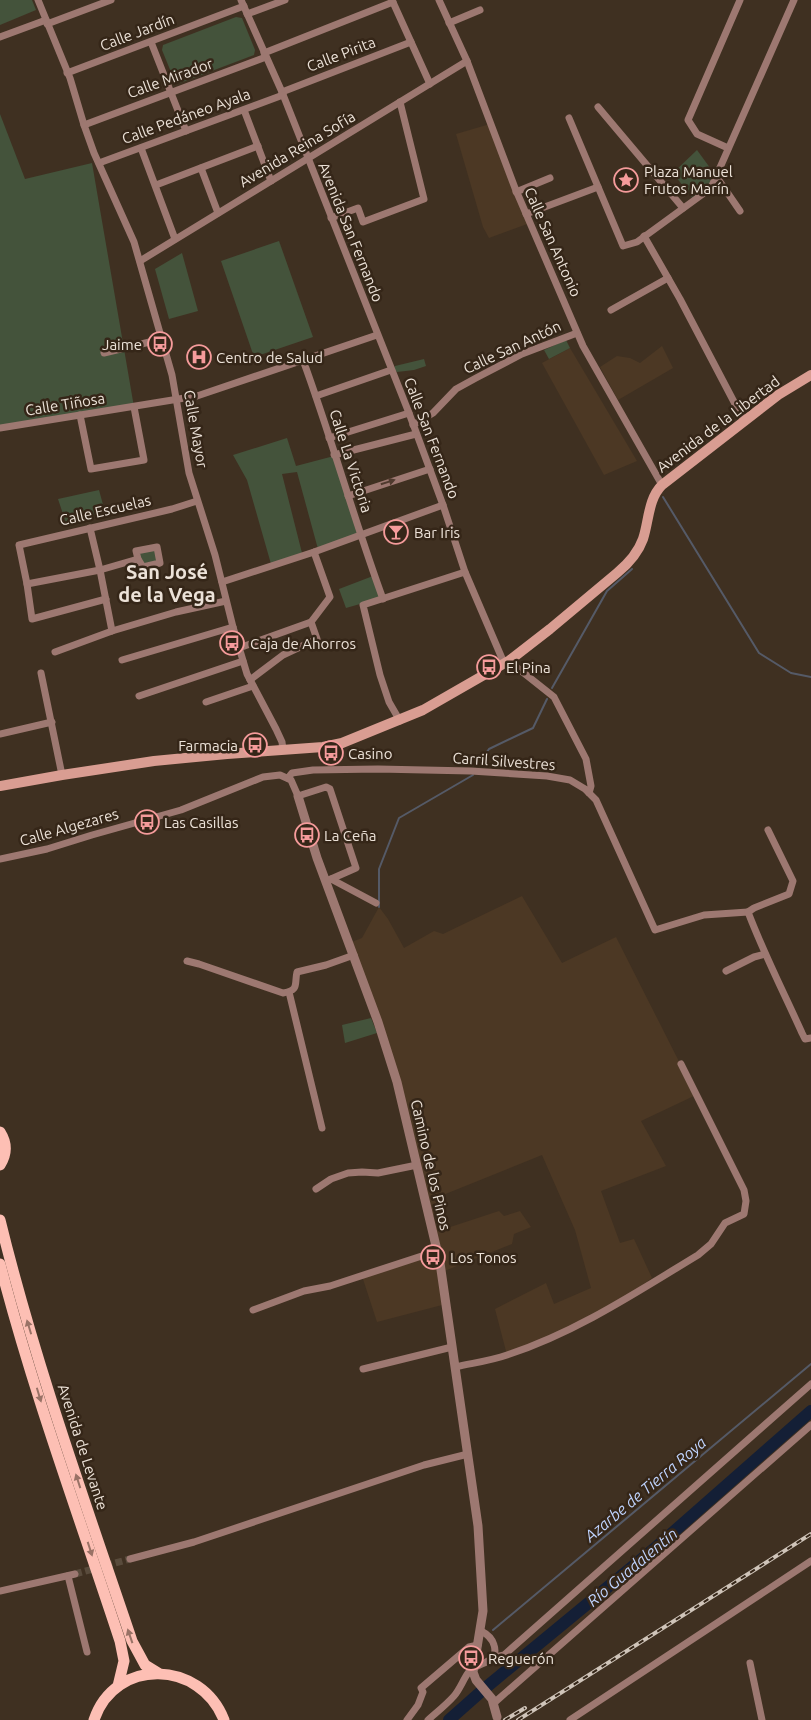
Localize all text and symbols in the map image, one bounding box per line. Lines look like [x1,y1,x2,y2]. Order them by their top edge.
street label: Calle Jardín [97,10,177,54]
street label: Calle Pirita [304,33,378,75]
street label: Calle Mirador [125,55,215,101]
street label: Calle Pedáneo Ayala [120,85,252,147]
street label: Avenida Reina Sofía [236,108,358,190]
street label: Avenida San Fernando [315,160,387,304]
place label: Plaza Manuel Frutos Marín [644,163,733,197]
place icon: Plaza Manuel Frutos Marín [613,167,639,193]
street label: Calle San Antonio [521,185,585,299]
street label: Calle San Antón [461,317,563,377]
bus stop icon: Jaime [147,331,173,357]
place label: Jaime [102,336,142,353]
hospital icon: Centro de Salud [186,344,212,370]
place label: Centro de Salud [216,349,323,366]
street label: Avenida de la Libertad [653,372,783,476]
street label: Calle San Fernando [401,375,463,501]
street label: Calle Tiñosa [24,389,106,419]
street label: Calle Mayor [181,389,211,470]
street label: Calle La Victoria [326,407,376,515]
one-way arrow [381,478,396,485]
street label: Calle Escuelas [58,491,152,529]
bar icon: Bar Iris [383,519,409,545]
place label: Bar Iris [414,524,460,541]
district label: San José de la Vega [118,560,216,606]
bus stop icon: Caja de Ahorros [219,630,245,656]
place label: Caja de Ahorros [250,635,356,652]
bus stop icon: El Pina [476,654,502,680]
place label: El Pina [506,659,551,676]
bus stop icon: Farmacia [242,732,268,758]
place label: Farmacia [178,737,238,754]
bus stop icon: Casino [318,740,344,766]
place label: Casino [348,745,392,762]
street label: Carril Silvestres [452,749,556,773]
street label: Calle Algezares [18,805,120,849]
bus stop icon: Las Casillas [134,809,160,835]
place label: Las Casillas [164,814,239,831]
bus stop icon: La Ceña [294,822,320,848]
place label: La Ceña [324,827,377,844]
street label: Camino de los Pinos [408,1098,454,1232]
bus stop icon: Los Tonos [420,1244,446,1270]
place label: Los Tonos [450,1249,517,1266]
one-way arrow [24,1319,32,1334]
street label: Avenida de Levante [55,1382,111,1512]
one-way arrow [35,1387,43,1402]
water label: Azarbe de Tierra Roya [580,1433,710,1546]
one-way arrow [74,1474,82,1489]
water label: Río Guadalentín [583,1524,681,1610]
one-way arrow [86,1542,94,1557]
one-way arrow [126,1628,133,1643]
bus stop icon: Reguerón [458,1645,484,1671]
place label: Reguerón [488,1650,554,1667]

